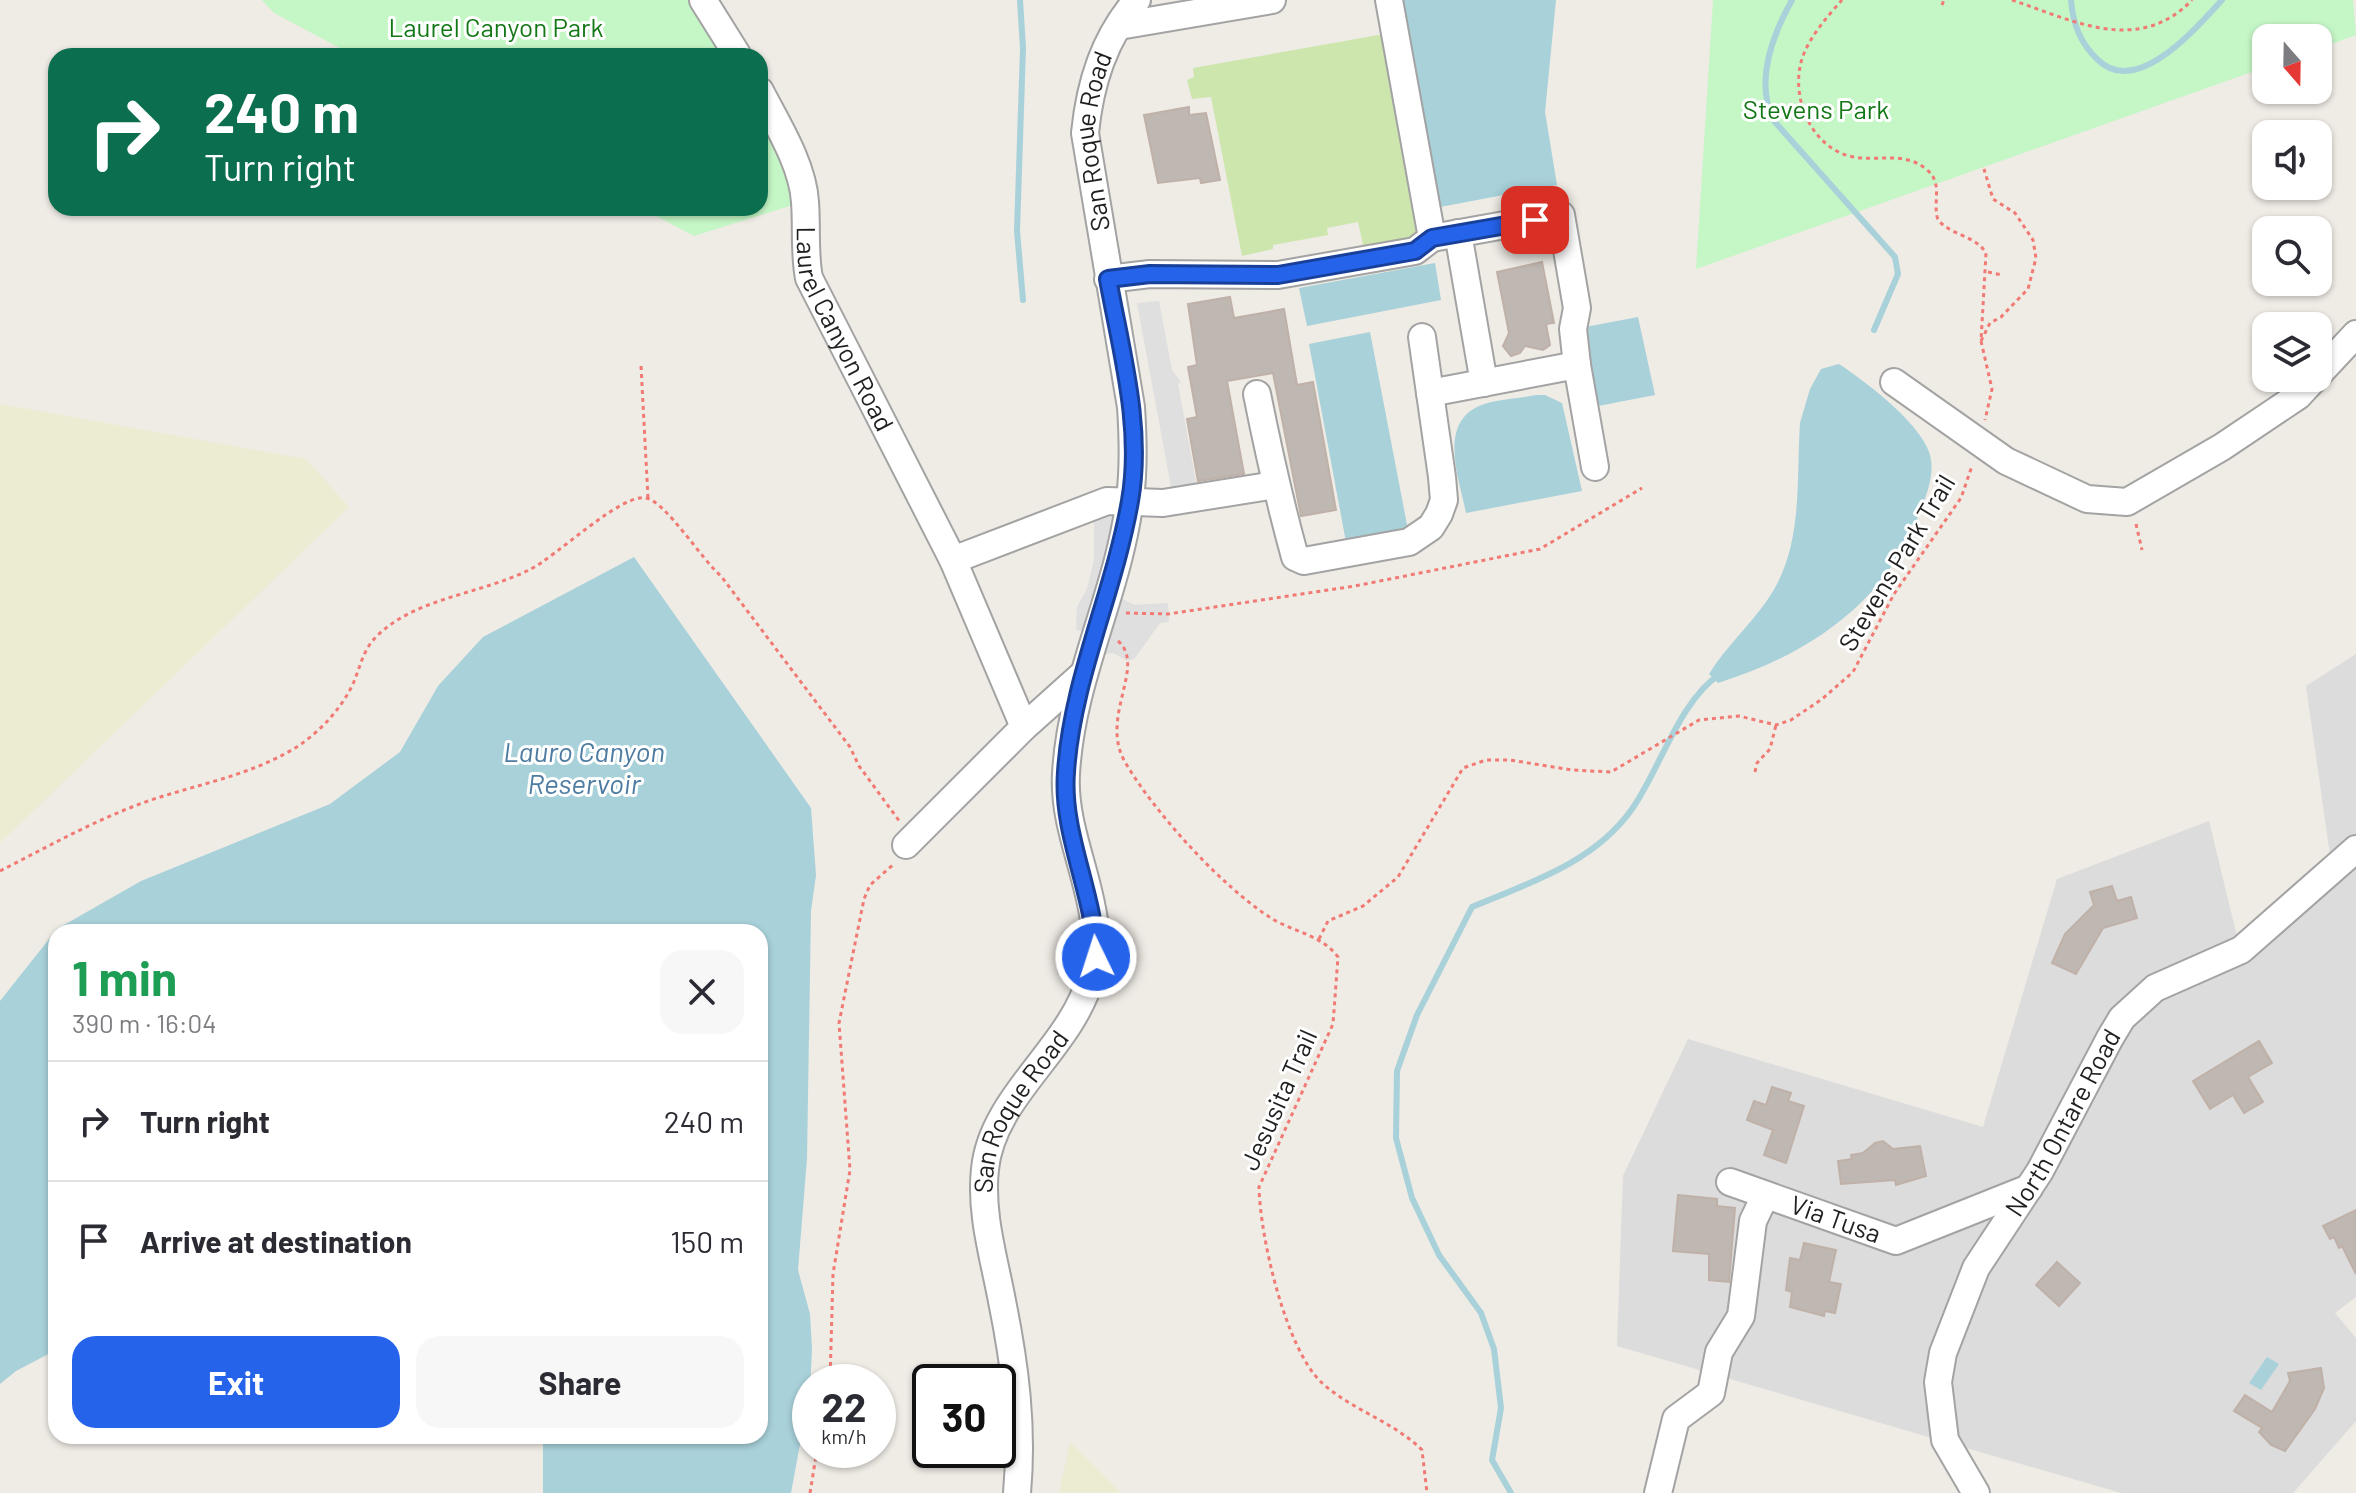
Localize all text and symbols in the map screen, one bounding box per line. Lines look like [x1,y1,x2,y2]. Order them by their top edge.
park label: Laurel Canyon Park [388,11,604,42]
north arrow [2252,24,2332,104]
map controls [2252,24,2332,392]
street label: San Roque Road [1067,46,1117,234]
text: 240 m [204,77,359,144]
icon: right [72,80,176,184]
park label: Stevens Park [1743,93,1889,124]
button: sound [2252,120,2332,200]
text: Turn right [204,145,356,188]
pin [1501,186,1569,254]
icon: arrive [1513,198,1557,242]
button: search [2252,216,2332,296]
street label: Laurel Canyon Road [792,227,901,436]
button: layers [2252,312,2332,392]
street label: Stevens Park Trail [1831,468,1961,656]
water label: Lauro Canyon Reservoir [503,734,665,800]
position arrow [1054,915,1138,999]
text: 1 min [72,948,177,1006]
button: close [660,950,744,1034]
text: 390 m · 16:04 [72,1007,217,1038]
street label: San Roque Road [967,1023,1074,1193]
street label: North Ontare Road [1998,1023,2126,1221]
street label: Jesusita Trail [1233,1024,1322,1175]
icon: right [72,1099,116,1143]
text: Turn right [140,1103,270,1139]
text: 240 m [664,1103,744,1139]
street label: Via Tusa [1787,1188,1885,1248]
icon: arrive [72,1219,116,1263]
text: Arrive at destination [140,1223,412,1259]
text: 150 m [670,1223,744,1259]
button: Exit [72,1336,400,1428]
button: Share [416,1336,744,1428]
speed limit sign: 30 [912,1364,1016,1468]
text: 22 [822,1382,866,1430]
text: km/h [821,1424,867,1448]

